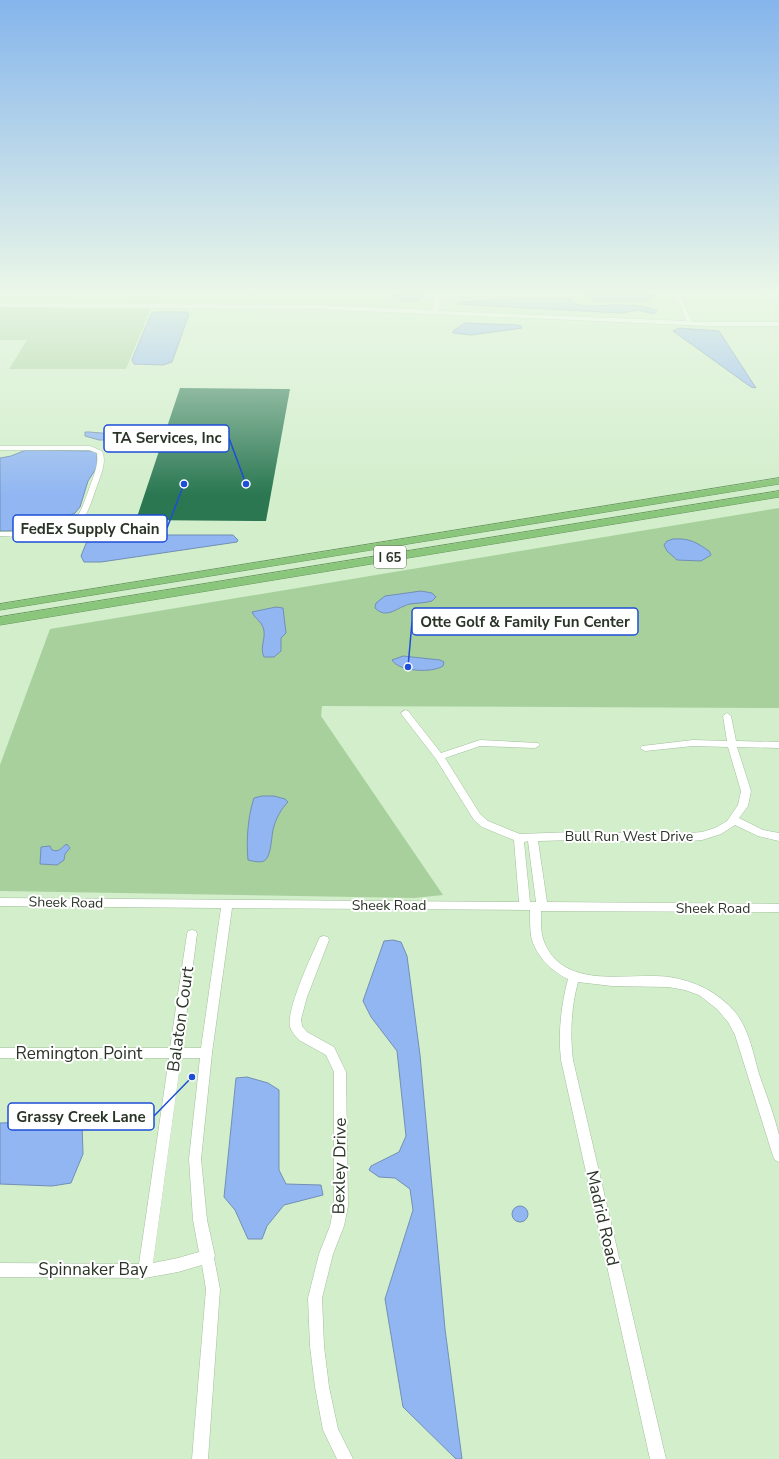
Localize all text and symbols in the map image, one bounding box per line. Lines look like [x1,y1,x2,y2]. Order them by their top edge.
callout: TA Services, Inc [104,425,229,452]
text: TA Services, Inc [112,428,222,448]
callout: FedEx Supply Chain [13,515,167,542]
text: FedEx Supply Chain [21,519,159,539]
road number: I 65 [374,546,406,568]
callout: Otte Golf & Family Fun Center [412,608,638,635]
text: Otte Golf & Family Fun Center [420,612,630,632]
street label: Bull Run West Drive [565,827,693,846]
street label: Sheek Road [29,892,103,913]
street label: Sheek Road [352,896,426,915]
street label: Sheek Road [676,899,750,918]
street label: Balaton Court [162,964,199,1073]
street label: Remington Point [15,1042,144,1065]
callout: Grassy Creek Lane [8,1103,154,1130]
text: Grassy Creek Lane [16,1107,146,1127]
street label: Bexley Drive [327,1117,352,1215]
street label: Madrid Road [580,1168,625,1268]
street label: Spinnaker Bay [38,1258,148,1281]

